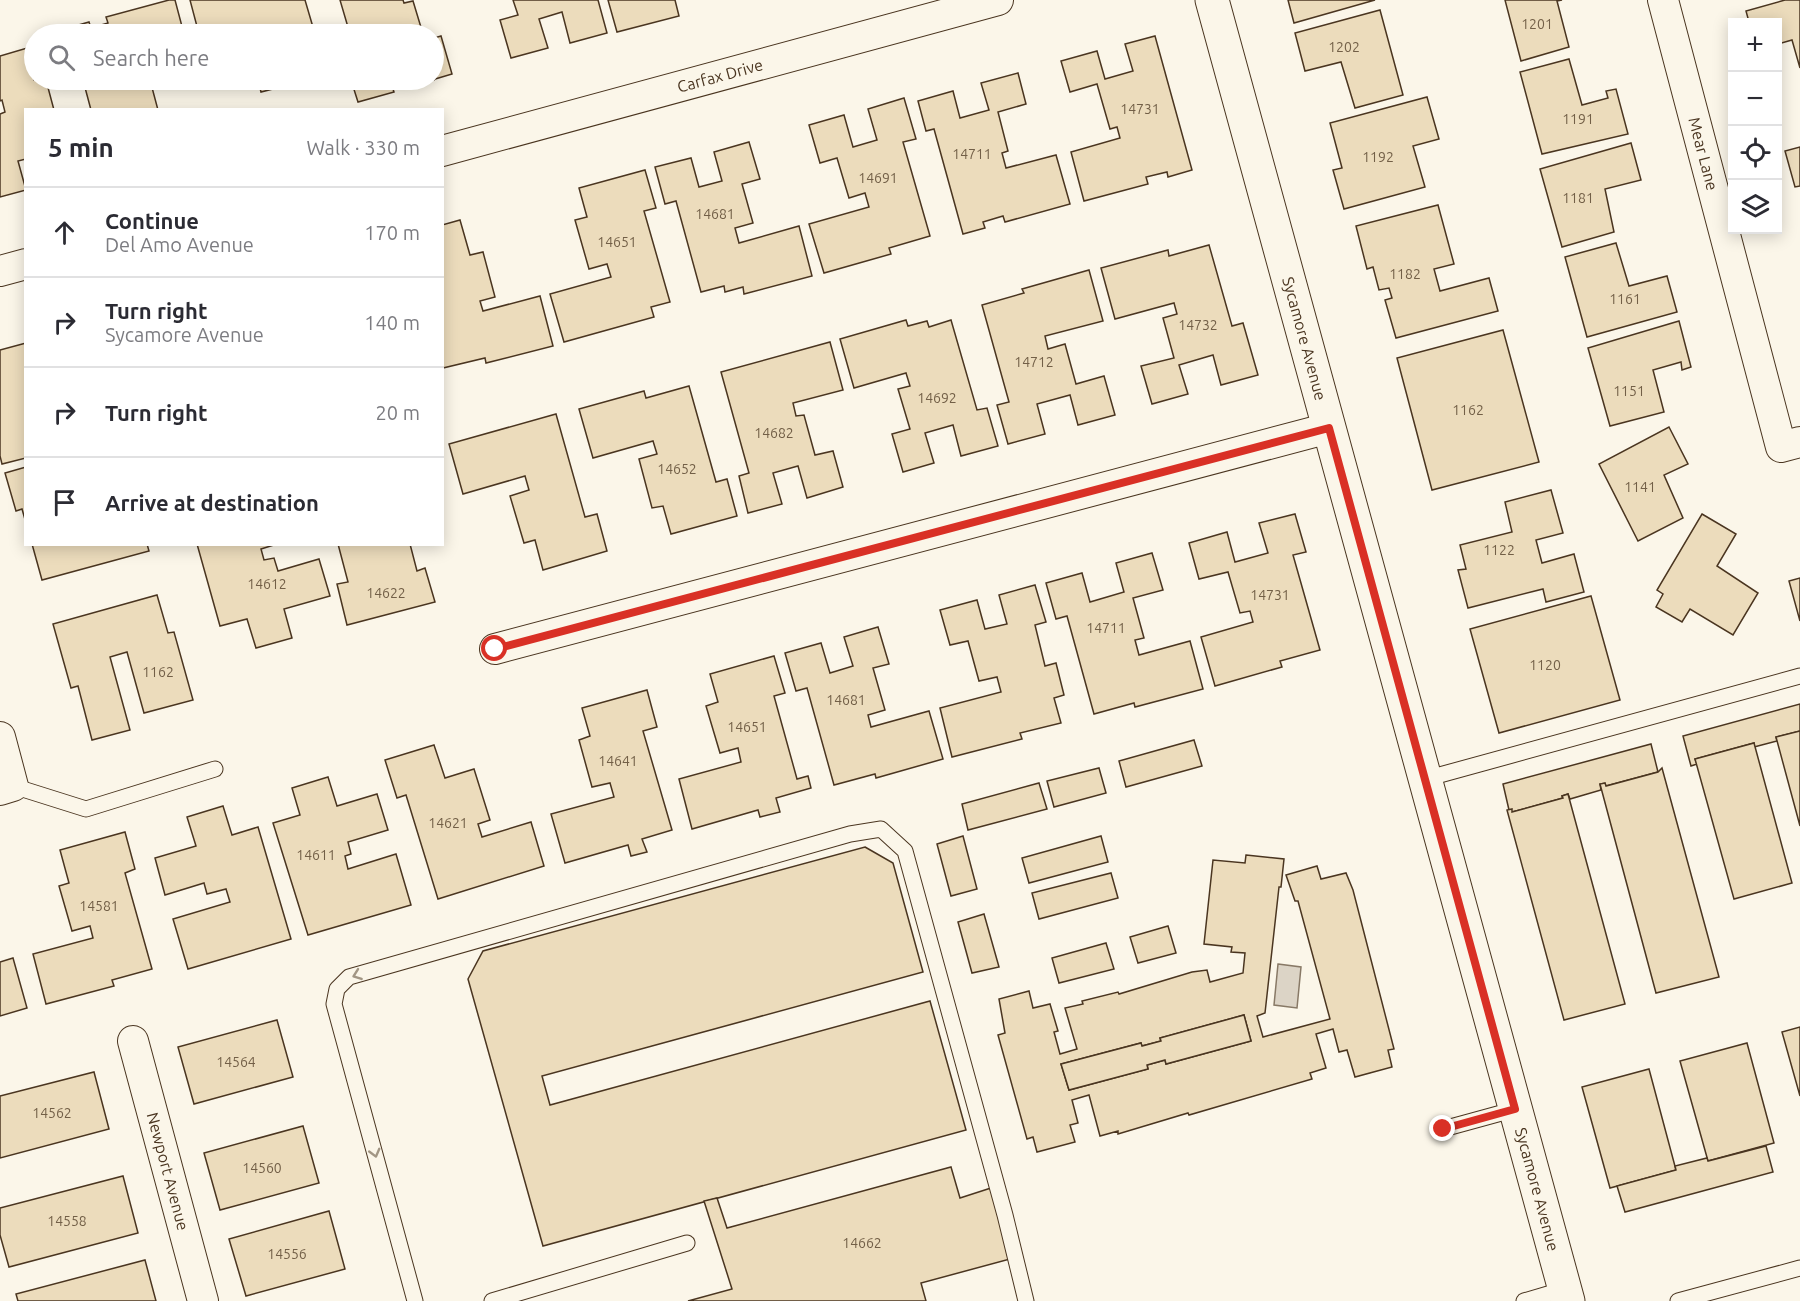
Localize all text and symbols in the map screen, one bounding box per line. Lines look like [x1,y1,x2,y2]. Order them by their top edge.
house number: 1201 [1521,16,1553,32]
map controls [1728,18,1782,234]
button: + [1728,18,1782,72]
search box [24,24,444,90]
house number: 1202 [1328,39,1360,55]
icon: search [45,41,78,74]
text: Search here [93,45,209,70]
street label: Carfax Drive [675,55,765,96]
button: − [1728,72,1782,126]
house number: 14731 [1120,101,1160,117]
house number: 1191 [1562,111,1594,127]
street label: Mear Lane [1685,115,1722,192]
button: locate [1728,126,1782,180]
text: 5 min [48,133,114,162]
text: Walk · 330 m [307,136,420,159]
house number: 14711 [952,146,992,162]
house number: 1192 [1362,149,1394,165]
house number: 14691 [858,170,898,186]
button: layers [1728,180,1782,234]
house number: 1181 [1562,190,1594,206]
house number: 14681 [695,206,735,222]
text: Continue [105,208,199,233]
icon: ahead [48,216,81,249]
text: 170 m [364,221,420,244]
text: Del Amo Avenue [105,233,254,256]
house number: 14651 [597,234,637,250]
house number: 1182 [1389,266,1421,282]
street label: Sycamore Avenue [1279,275,1330,402]
house number: 1161 [1609,291,1641,307]
text: Turn right [105,298,207,323]
icon: right [48,306,81,339]
text: 140 m [364,311,420,334]
house number: 14732 [1178,317,1218,333]
text: Sycamore Avenue [105,323,264,346]
house number: 14712 [1014,354,1054,370]
house number: 1151 [1613,383,1645,399]
house number: 14692 [917,390,957,406]
icon: right [48,396,81,429]
text: Turn right [105,400,207,425]
text: 20 m [376,401,420,424]
house number: 1162 [1452,402,1484,418]
house number: 14682 [754,425,794,441]
house number: 14652 [657,461,697,477]
house number: 1141 [1624,479,1656,495]
icon: arrive [48,486,81,519]
text: Arrive at destination [105,490,319,515]
house number: 1122 [1483,542,1515,558]
house number: 14612 [247,576,287,592]
house number: 14622 [366,585,406,601]
house number: 14731 [1250,587,1290,603]
house number: 14711 [1086,620,1126,636]
route start [481,635,507,661]
house number: 1120 [1529,657,1561,673]
house number: 1162 [142,664,174,680]
house number: 14681 [826,692,866,708]
house number: 14651 [727,719,767,735]
house number: 14641 [598,753,638,769]
house number: 14621 [428,815,468,831]
house number: 14611 [296,847,336,863]
house number: 14581 [79,898,119,914]
one-way arrow [352,968,362,981]
house number: 14564 [216,1054,256,1070]
house number: 14562 [32,1105,72,1121]
street label: Newport Avenue [144,1110,193,1232]
route end [1429,1115,1455,1141]
street label: Sycamore Avenue [1512,1126,1563,1253]
one-way arrow [368,1148,380,1158]
house number: 14560 [242,1160,282,1176]
house number: 14558 [47,1213,87,1229]
house number: 14662 [842,1235,882,1251]
house number: 14556 [267,1246,307,1262]

